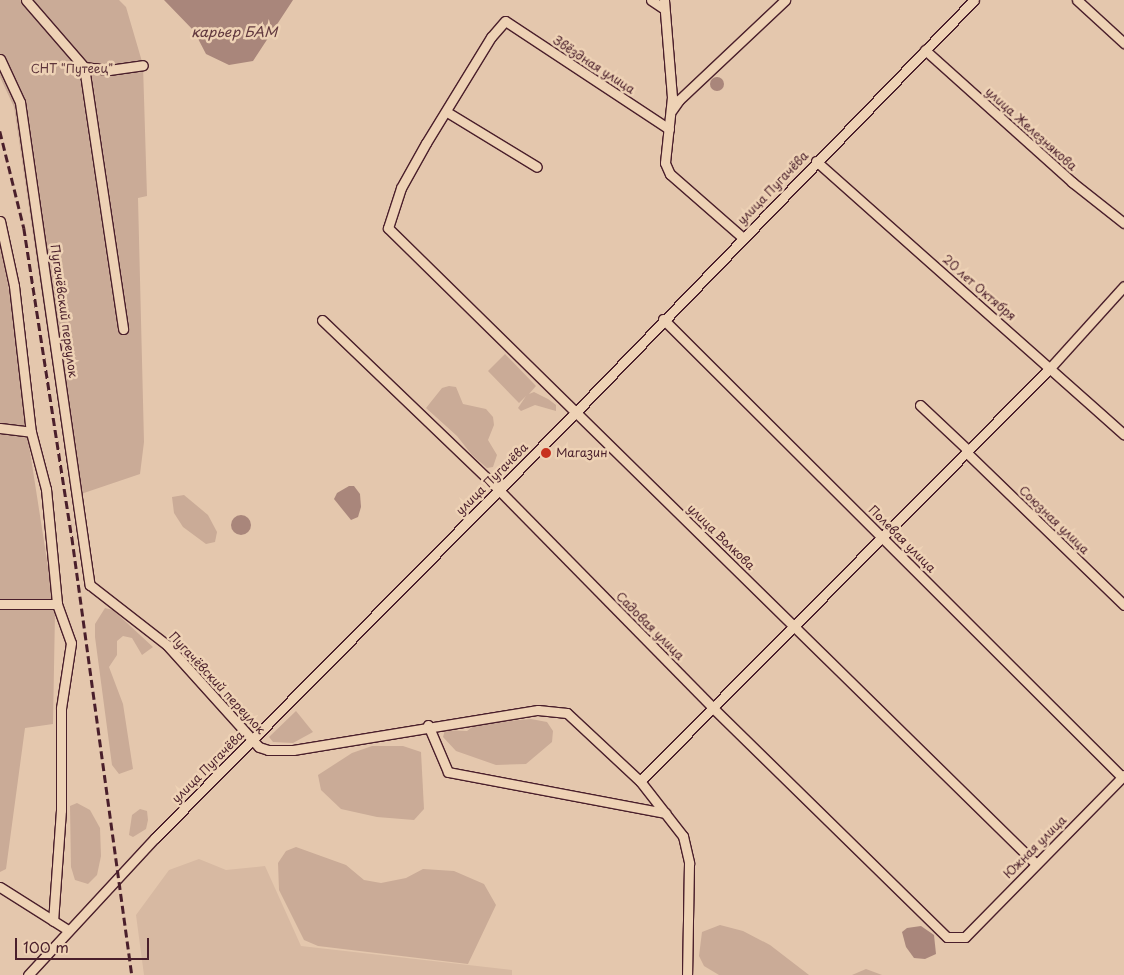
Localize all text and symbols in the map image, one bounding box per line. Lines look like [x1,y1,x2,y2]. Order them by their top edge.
water label: карьер БАМ [191,24,277,40]
street label: Звёздная улица [550,33,638,97]
park label: СНТ "Путеец" [31,62,113,76]
street label: улица Железнякова [982,84,1080,174]
street label: улица Пугачёва [734,148,812,228]
street label: Пугачёвский переулок [48,244,80,378]
street label: 20 лет Октября [939,252,1019,324]
street label: улица Пугачёва [453,440,531,518]
place label: Магазин [556,446,607,460]
marker: Магазин [540,447,552,459]
street label: Союзная улица [1016,483,1092,557]
street label: улица Волкова [684,501,758,573]
street label: Полевая улица [865,502,939,576]
street label: Садовая улица [613,589,687,663]
street label: Пугачёвский переулок [166,629,268,737]
street label: улица Пугачёва [169,728,247,806]
street label: Южная улица [1000,812,1070,882]
scale bar [18,928,151,960]
text: 100 m [23,935,69,958]

